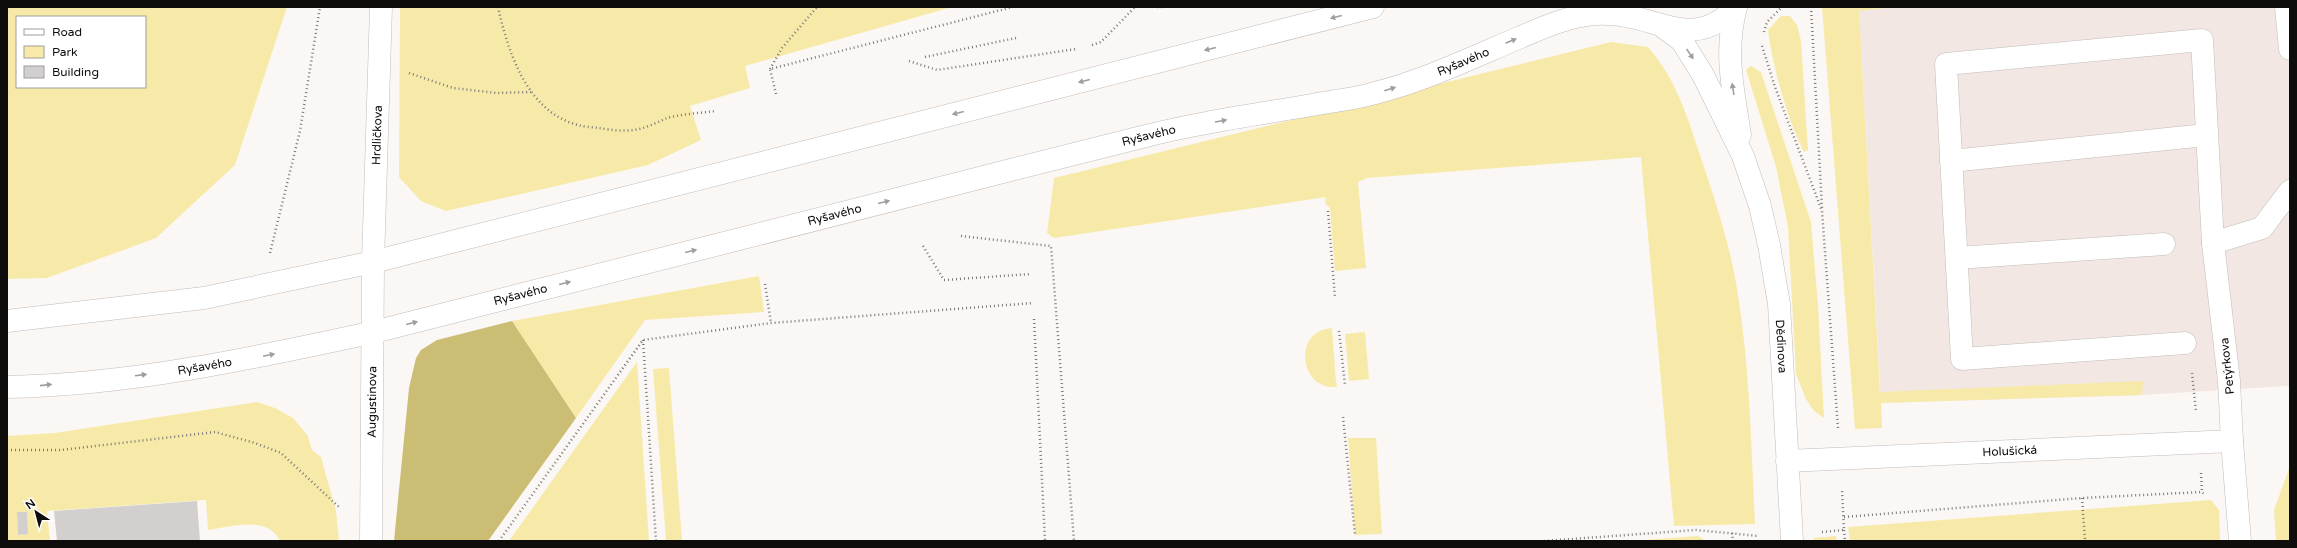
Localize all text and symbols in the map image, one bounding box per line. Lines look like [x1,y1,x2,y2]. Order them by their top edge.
one-way arrow [1329,14,1342,20]
legend [16,16,146,88]
text: Road [52,25,82,39]
one-way arrow [1505,38,1516,44]
street label: Ryšavého [1435,44,1491,79]
text: Park [52,45,78,59]
one-way arrow [1203,46,1215,52]
one-way arrow [1686,49,1694,59]
text: Building [52,65,99,79]
one-way arrow [1078,78,1090,84]
one-way arrow [1730,83,1736,96]
one-way arrow [1384,86,1396,92]
street label: Hrdličkova [369,105,385,165]
one-way arrow [952,110,964,116]
one-way arrow [1215,118,1227,124]
street label: Ryšavého [1120,122,1177,149]
one-way arrow [879,199,891,205]
street label: Ryšavého [806,201,863,228]
one-way arrow [684,248,697,254]
one-way arrow [558,280,571,286]
street label: Ryšavého [492,281,549,308]
one-way arrow [405,319,418,325]
street label: Dědinova [1773,319,1790,374]
street label: Petýrkova [2217,337,2237,395]
one-way arrow [263,351,275,357]
street label: Ryšavého [176,354,233,378]
street label: Augustinova [365,366,379,438]
one-way arrow [135,372,147,378]
one-way arrow [40,382,52,388]
street label: Holušická [1982,443,2037,459]
north arrow [16,492,56,532]
text: N [23,496,38,512]

